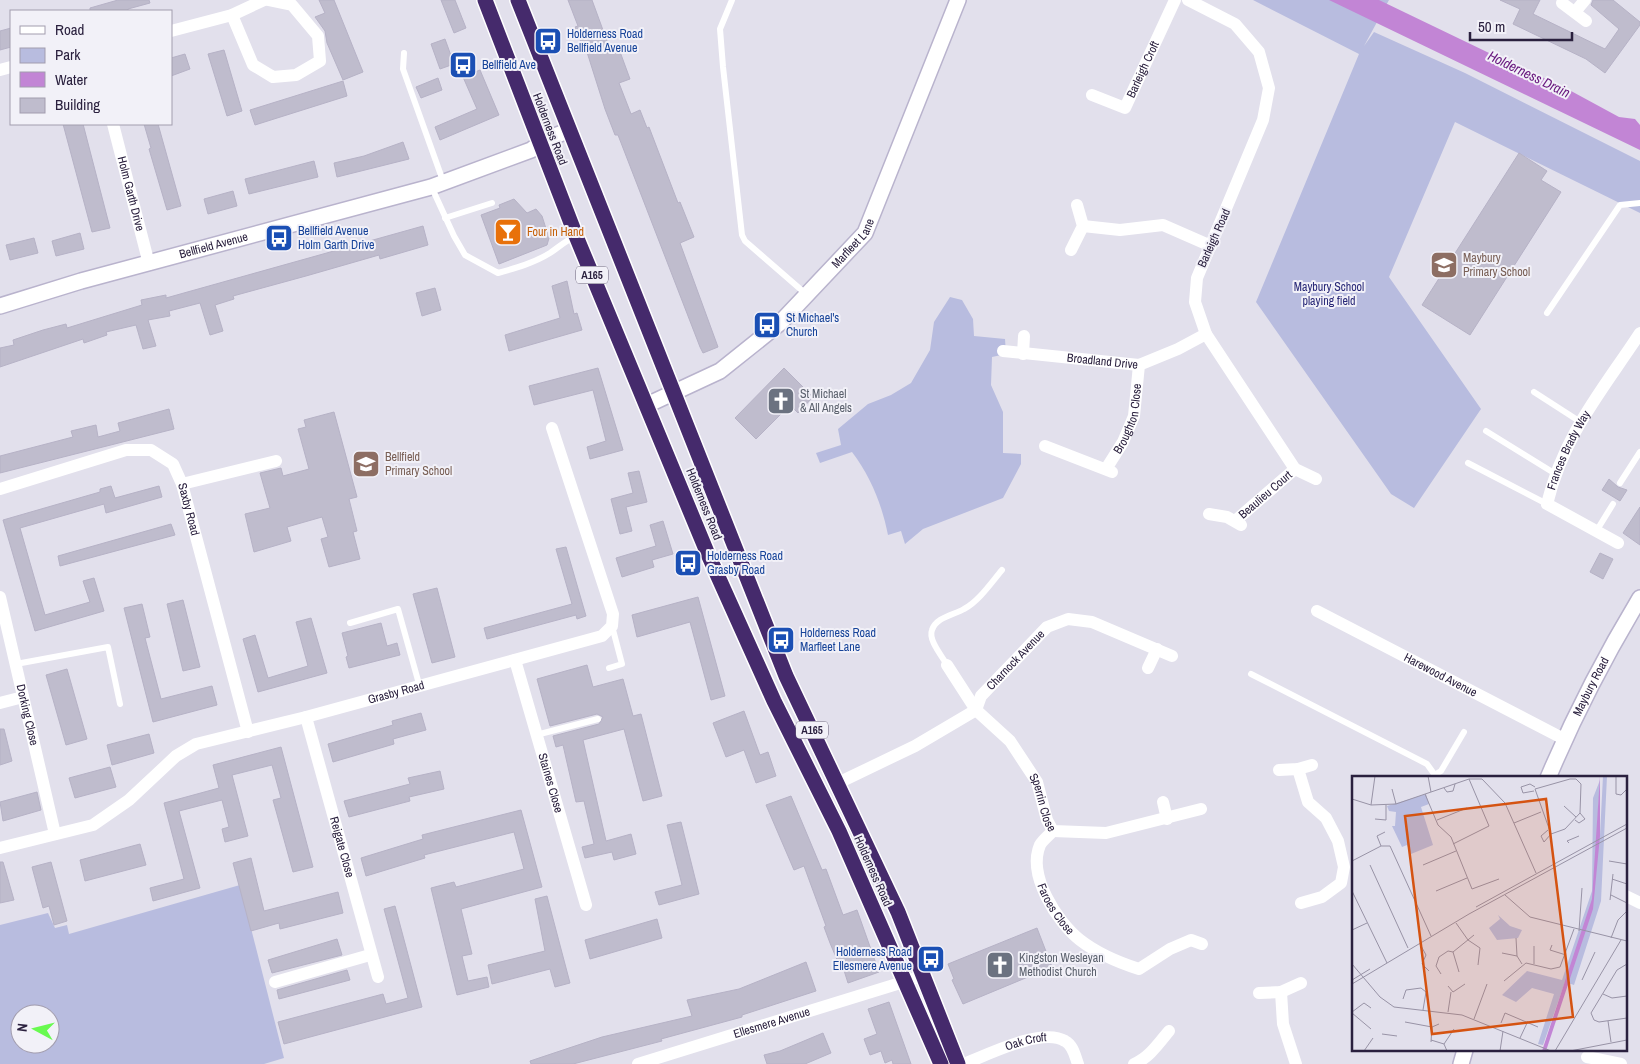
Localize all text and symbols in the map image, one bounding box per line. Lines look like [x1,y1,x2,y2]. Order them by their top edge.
legend [10,10,172,125]
scale bar [1470,10,1572,42]
text: 50 m [1478,16,1505,37]
text: Road [55,19,84,40]
bus stop icon: Holderness Road Bellfield Avenue [533,26,563,56]
place label: Holderness Road Bellfield Avenue [567,26,643,56]
street label: Barleigh Croft [1123,38,1163,100]
text: Park [55,44,81,65]
water label: Holderness Drain [1485,46,1573,102]
bus stop icon: Bellfield Ave [448,50,478,80]
place label: Bellfield Ave [482,57,536,73]
text: Water [55,69,87,90]
street label: Holderness Road [529,91,571,167]
text: Building [55,94,100,115]
street label: Holm Garth Drive [114,155,148,233]
street label: Barleigh Road [1194,206,1234,270]
street label: Marfleet Lane [828,216,878,271]
bar icon: Four in Hand [493,217,523,247]
bus stop icon: Bellfield Avenue Holm Garth Drive [264,223,294,253]
place label: Bellfield Avenue Holm Garth Drive [298,223,375,253]
place label: Four in Hand [527,224,584,240]
street label: Bellfield Avenue [177,229,250,262]
school or university icon: Maybury Primary School [1429,250,1459,280]
place label: Maybury Primary School [1463,250,1530,280]
road number: A165 [576,266,608,284]
park label: Maybury School playing field [1294,279,1364,309]
bus stop icon: St Michael's Church [752,310,782,340]
place label: St Michael's Church [786,310,839,340]
street label: Broadland Drive [1066,350,1139,373]
street label: Broughton Close [1109,383,1145,457]
church icon: St Michael & All Angels [766,386,796,416]
place label: St Michael & All Angels [800,386,852,416]
street label: Frances Brady Way [1543,407,1594,492]
school or university icon: Bellfield Primary School [351,449,381,479]
place label: Bellfield Primary School [385,449,452,479]
street label: Holderness Road [682,466,726,542]
street label: Beaulieu Court [1235,467,1296,522]
street label: Saxby Road [174,481,203,537]
bus stop icon: Holderness Road Grasby Road [673,548,703,578]
place label: Holderness Road Grasby Road [707,548,783,578]
bus stop icon: Holderness Road Marfleet Lane [766,625,796,655]
place label: Holderness Road Marfleet Lane [800,625,876,655]
street label: Charnock Avenue [983,626,1048,694]
street label: Harewood Avenue [1401,649,1480,701]
street label: Maybury Road [1569,654,1613,719]
street label: Grasby Road [366,677,426,708]
street label: Dorking Close [13,683,42,747]
road number: A165 [796,722,828,738]
street label: Staines Close [534,751,567,815]
street label: Sperrin Close [1025,770,1060,835]
inset map [1352,776,1628,1052]
street label: Reigate Close [326,815,358,879]
street label: Holderness Road [850,833,896,909]
street label: Faroes Close [1033,881,1078,938]
place label: Holderness Road Ellesmere Avenue [833,944,912,974]
bus stop icon: Holderness Road Ellesmere Avenue [916,944,946,974]
church icon: Kingston Wesleyan Methodist Church [985,950,1015,980]
place label: Kingston Wesleyan Methodist Church [1019,950,1104,980]
street label: Ellesmere Avenue [732,1003,812,1042]
north arrow [10,1004,60,1054]
text: N [13,1022,32,1033]
street label: Oak Croft [1003,1029,1047,1055]

